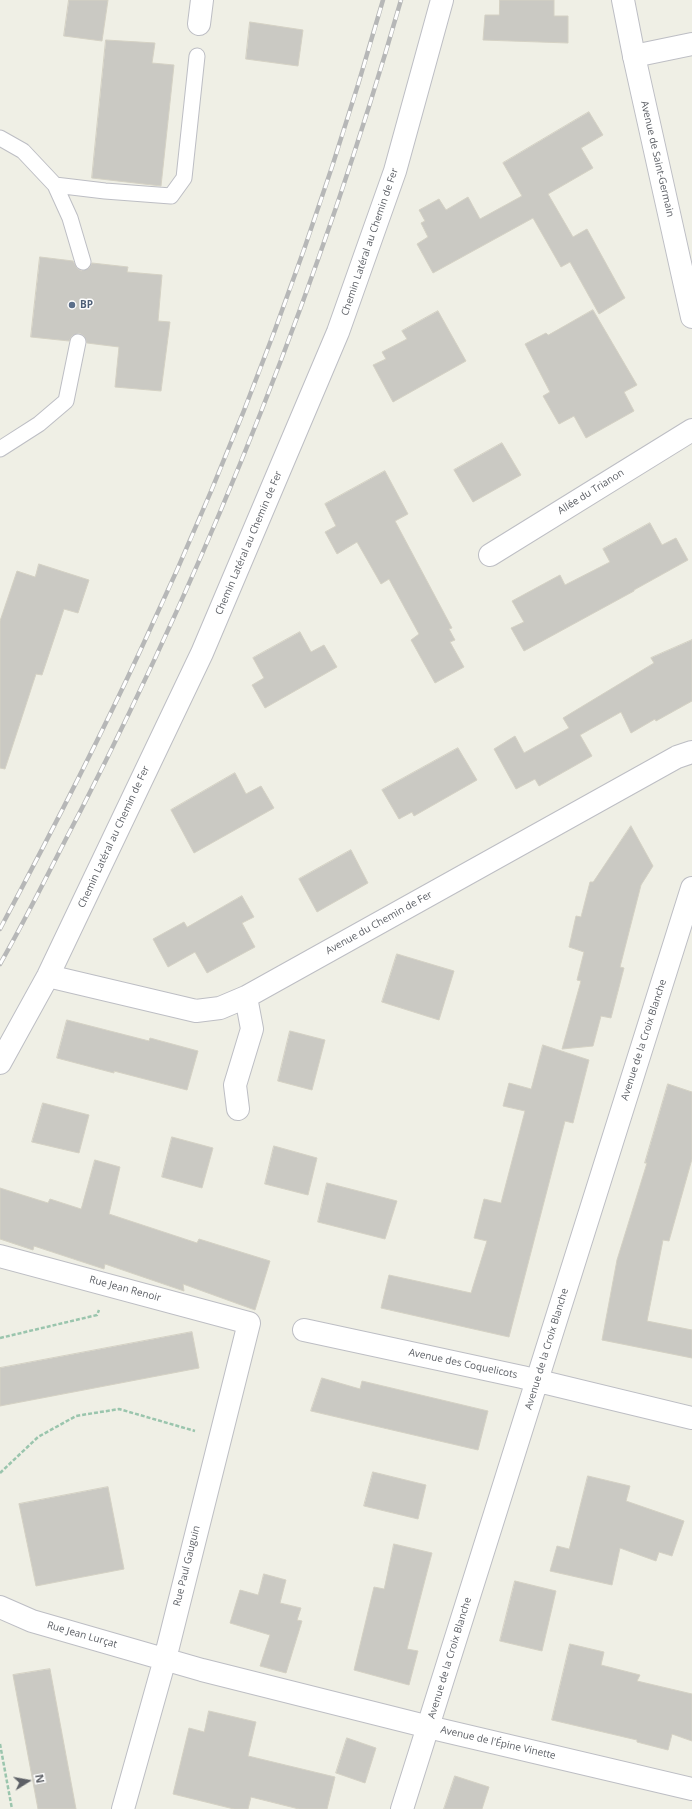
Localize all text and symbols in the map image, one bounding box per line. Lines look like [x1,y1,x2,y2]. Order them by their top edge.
street label: Avenue de Saint-Germain [638,100,676,218]
street label: Chemin Latéral au Chemin de Fer [339,167,401,317]
place label: BP [80,299,93,311]
marker: BP [67,300,77,310]
street label: Allée du Trianon [556,467,626,517]
street label: Chemin Latéral au Chemin de Fer [213,469,285,617]
street label: Chemin Latéral au Chemin de Fer [76,764,152,910]
street label: Avenue du Chemin de Fer [324,889,434,957]
street label: Avenue de la Croix Blanche [619,978,669,1102]
street label: Rue Jean Renoir [88,1274,162,1304]
street label: Avenue de la Croix Blanche [523,1287,571,1411]
street label: Avenue des Coquelicots [408,1347,518,1381]
street label: Rue Paul Gauguin [171,1525,203,1607]
street label: Avenue de la Croix Blanche [426,1596,474,1720]
street label: Rue Jean Lurçat [46,1619,118,1651]
street label: Avenue de l'Épine Vinette [439,1724,557,1762]
north arrow [8,1761,48,1801]
text: N [32,1773,48,1784]

